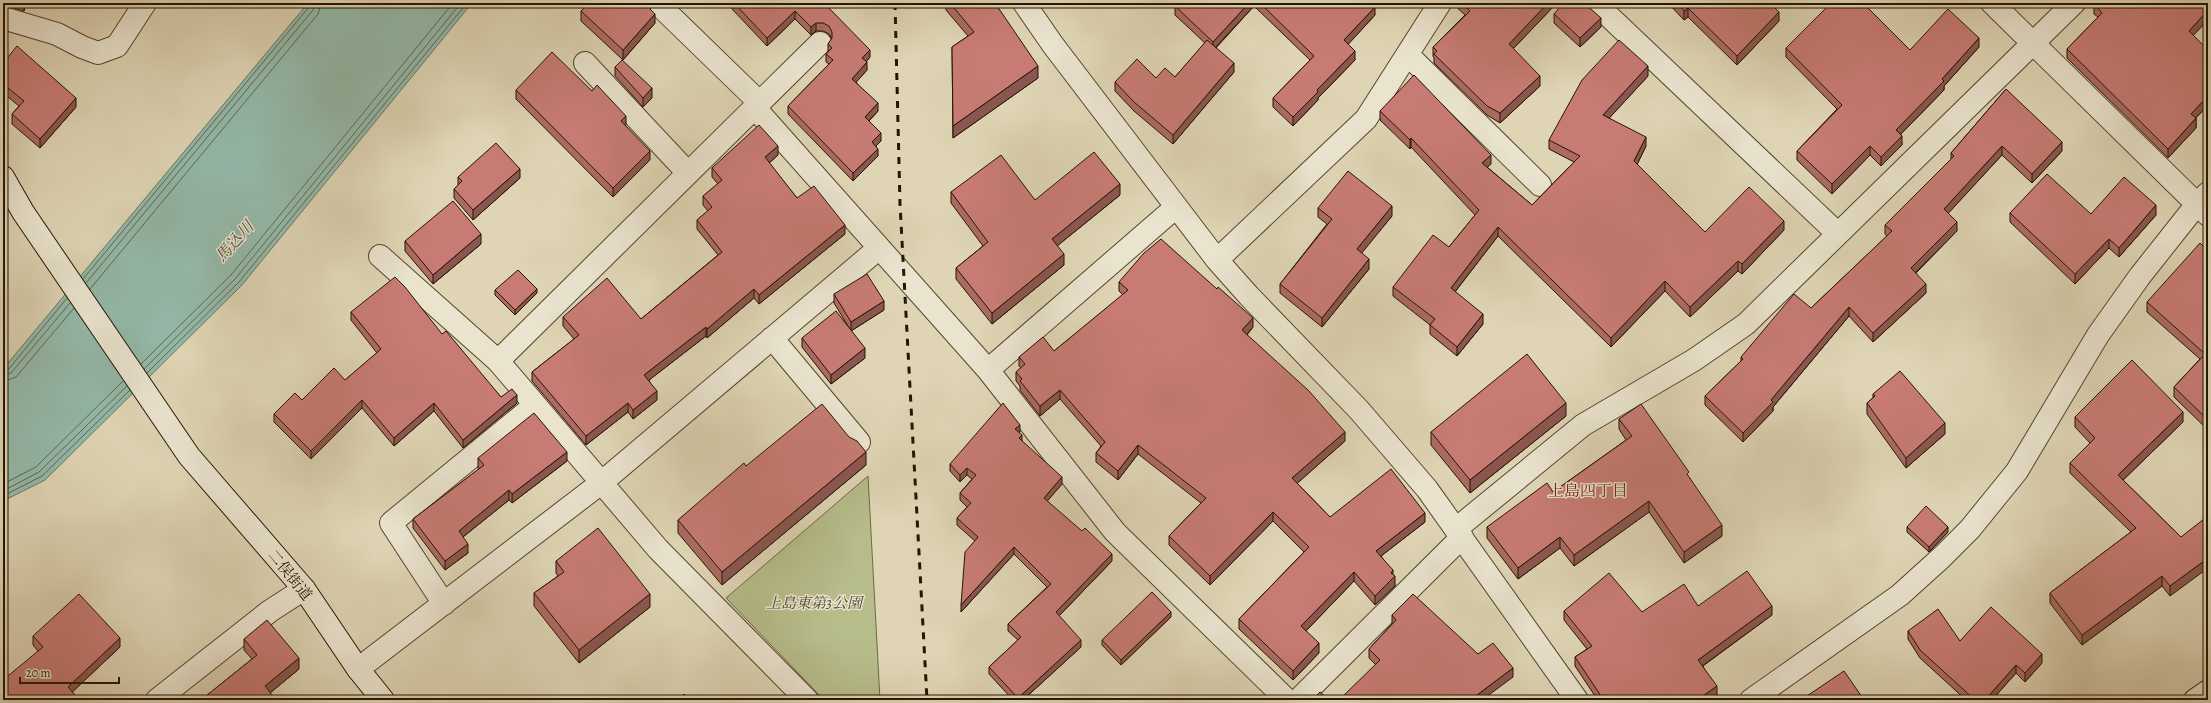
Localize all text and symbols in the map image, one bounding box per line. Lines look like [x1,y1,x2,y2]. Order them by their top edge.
water label: 馬込川 [211,215,260,267]
district label: 上島四丁目 [1548,480,1628,502]
street label: 二俣街道 [263,545,317,605]
park label: 上島東第3公園 [766,593,865,613]
scale bar [20,659,119,685]
text: 20 m [26,665,50,681]

